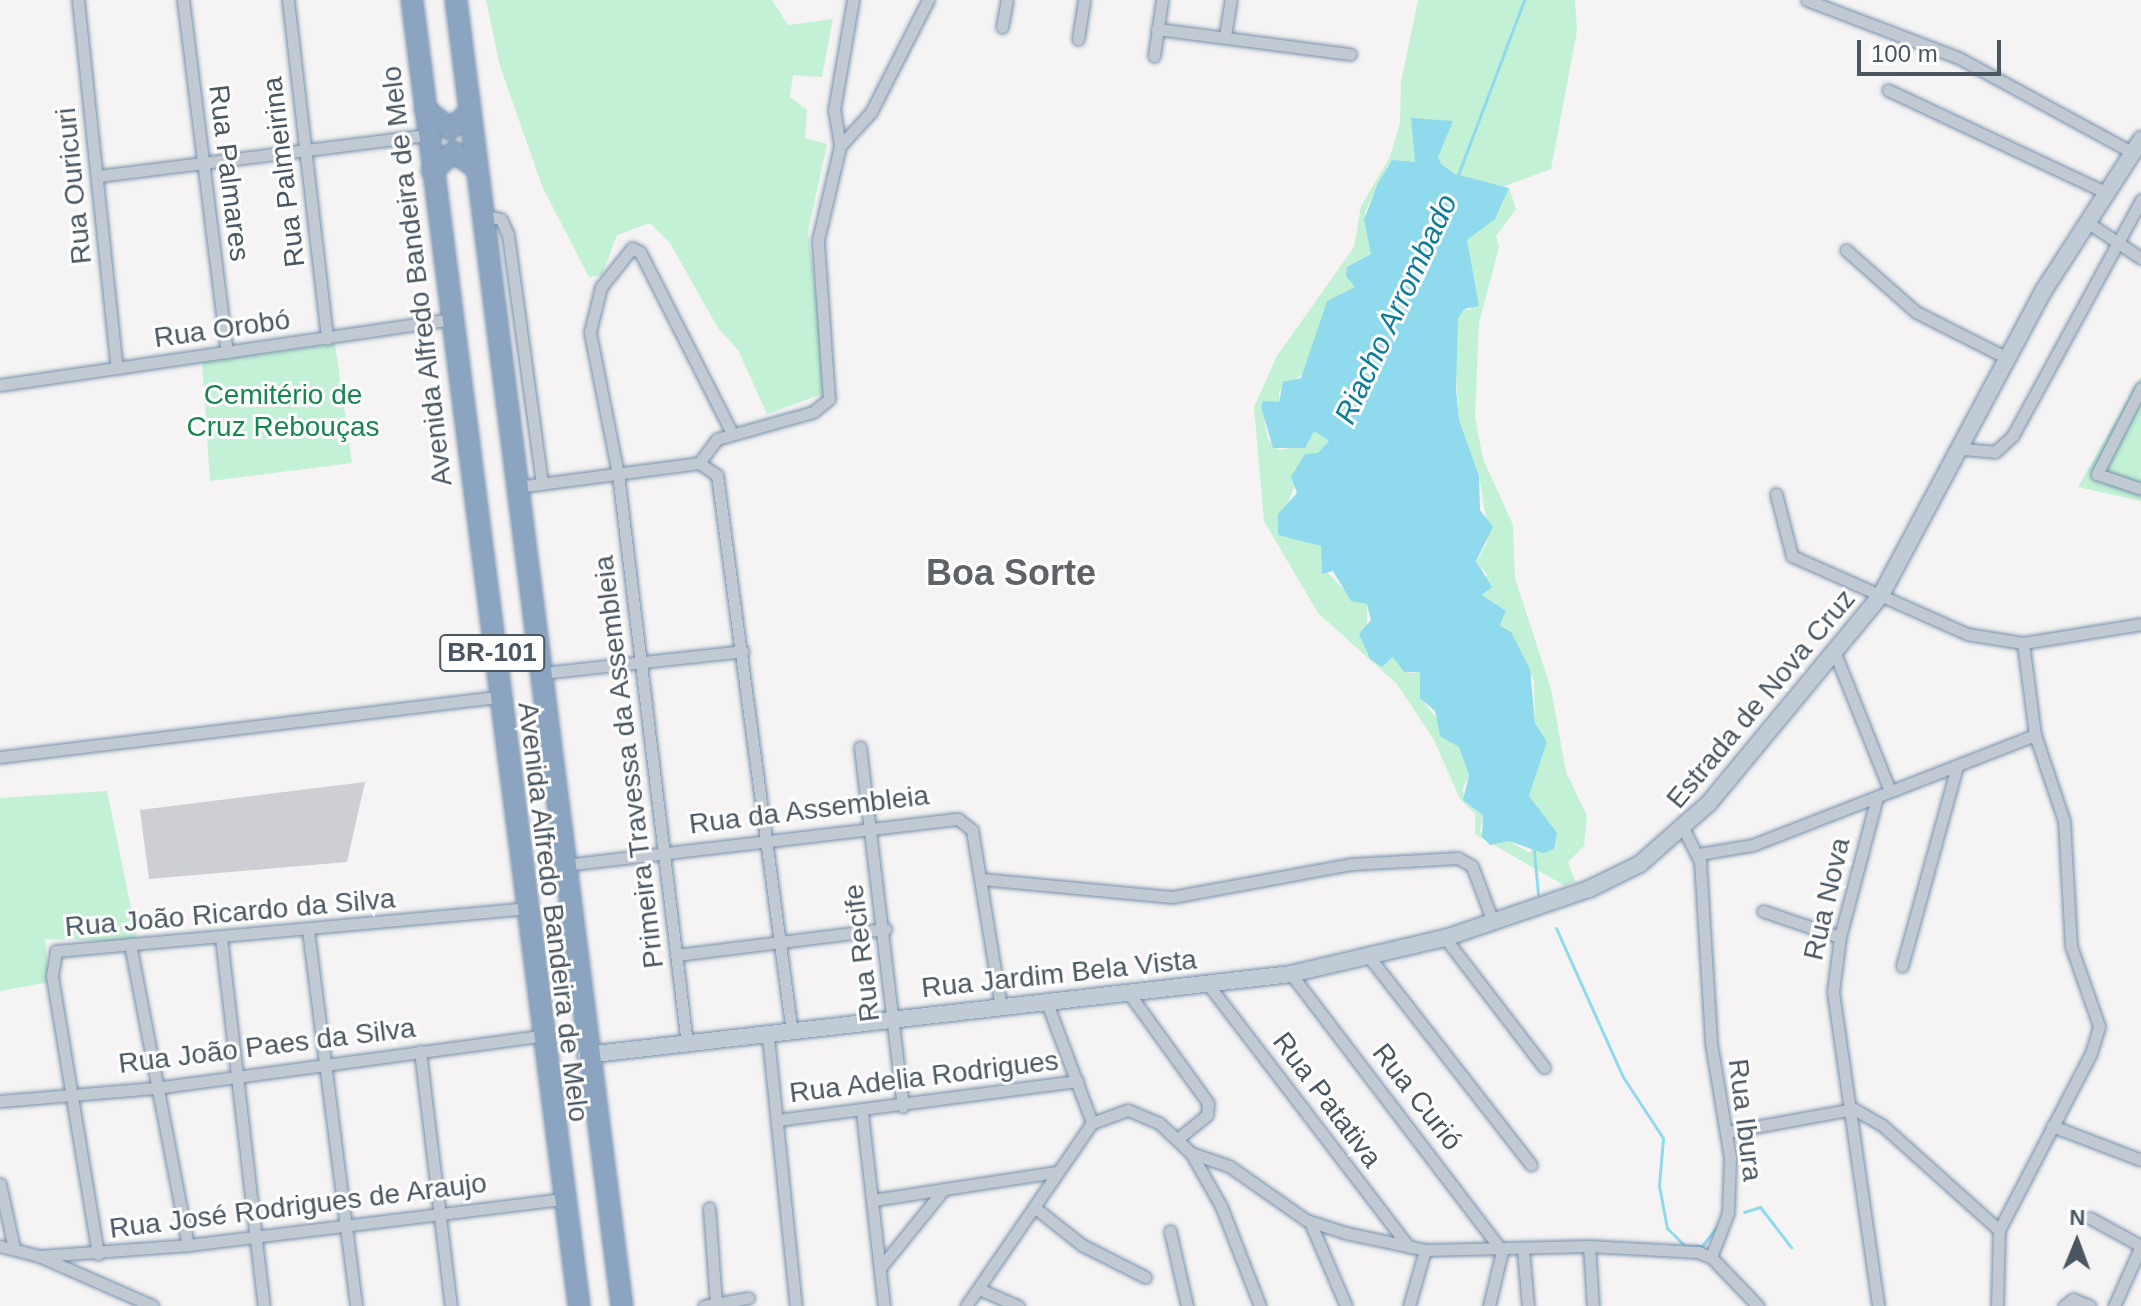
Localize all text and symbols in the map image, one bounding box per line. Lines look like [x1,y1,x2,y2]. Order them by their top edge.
scale bar [1861,24,2005,74]
text: 100 m [1871,40,1938,67]
street label: Avenida Alfredo Bandeira de Melo [374,63,460,489]
street label: Rua Palmeirina [256,75,312,269]
street label: Rua Palmares [202,83,256,263]
street label: Rua Ouricuri [49,106,99,266]
water label: Riacho Arrombado [1327,188,1465,430]
street label: Rua Orobó [152,303,292,355]
park label: Cemitério de Cruz Rebouças [187,378,379,444]
district label: Boa Sorte [926,551,1096,595]
street label: Primeira Travessa da Assembleia [587,553,671,971]
street label: Estrada de Nova Cruz [1660,583,1862,815]
road number: BR-101 [438,631,546,675]
street label: Avenida Alfredo Bandeira de Melo [510,699,596,1125]
street label: Rua da Assembleia [686,779,932,841]
street label: Rua Nova [1797,835,1857,963]
street label: Rua João Ricardo da Silva [63,882,397,944]
street label: Rua Recife [837,882,887,1024]
street label: Rua Jardim Bela Vista [920,943,1198,1005]
street label: Rua João Paes da Silva [117,1011,417,1081]
street label: Rua Patativa [1265,1026,1389,1174]
street label: Rua Curió [1365,1037,1469,1157]
street label: Rua Adelia Rodrigues [787,1044,1061,1110]
street label: Rua Ibura [1721,1057,1769,1183]
street label: Rua José Rodrigues de Araujo [107,1166,489,1246]
north arrow [2037,1202,2117,1282]
text: N [2069,1205,2086,1230]

